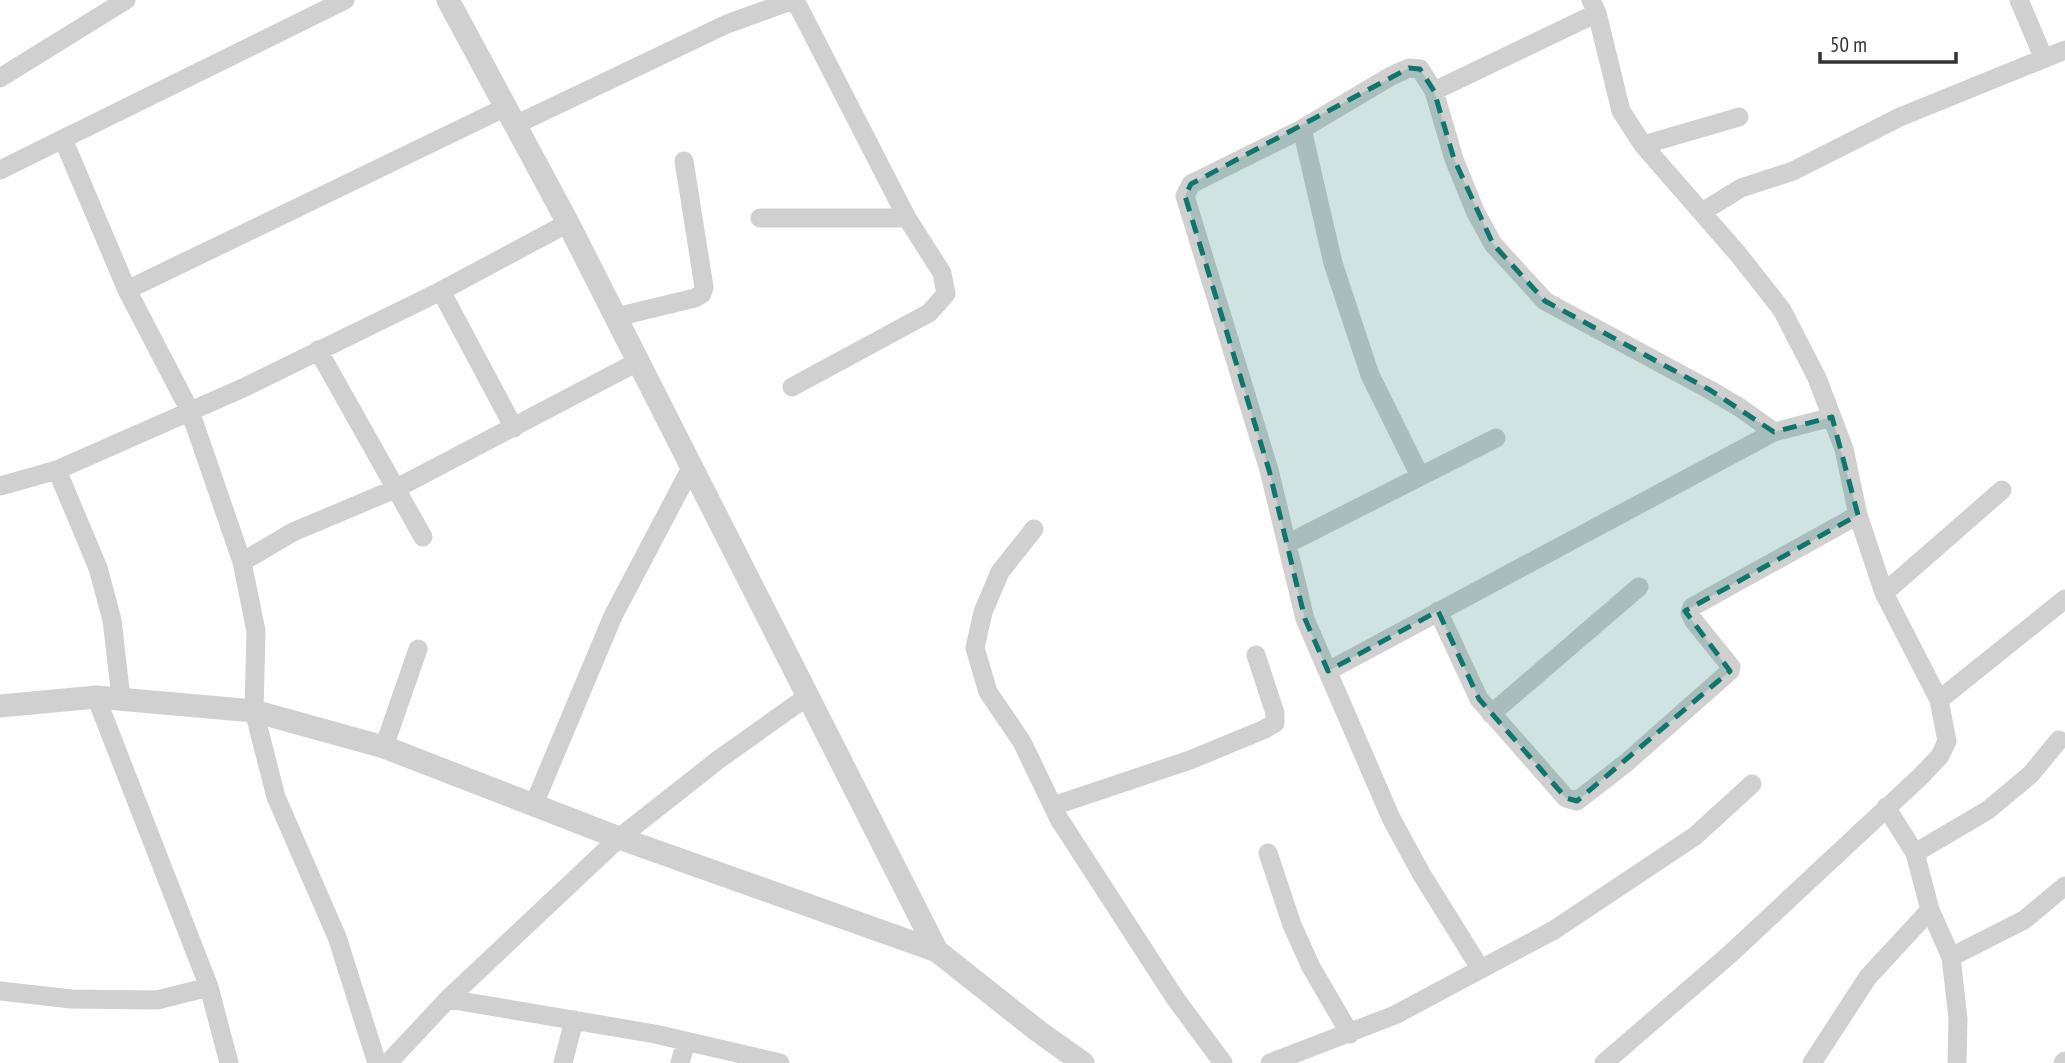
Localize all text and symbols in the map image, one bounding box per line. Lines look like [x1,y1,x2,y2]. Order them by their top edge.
scale bar [1820,21,1956,65]
text: 50 m [1830,31,1867,58]

